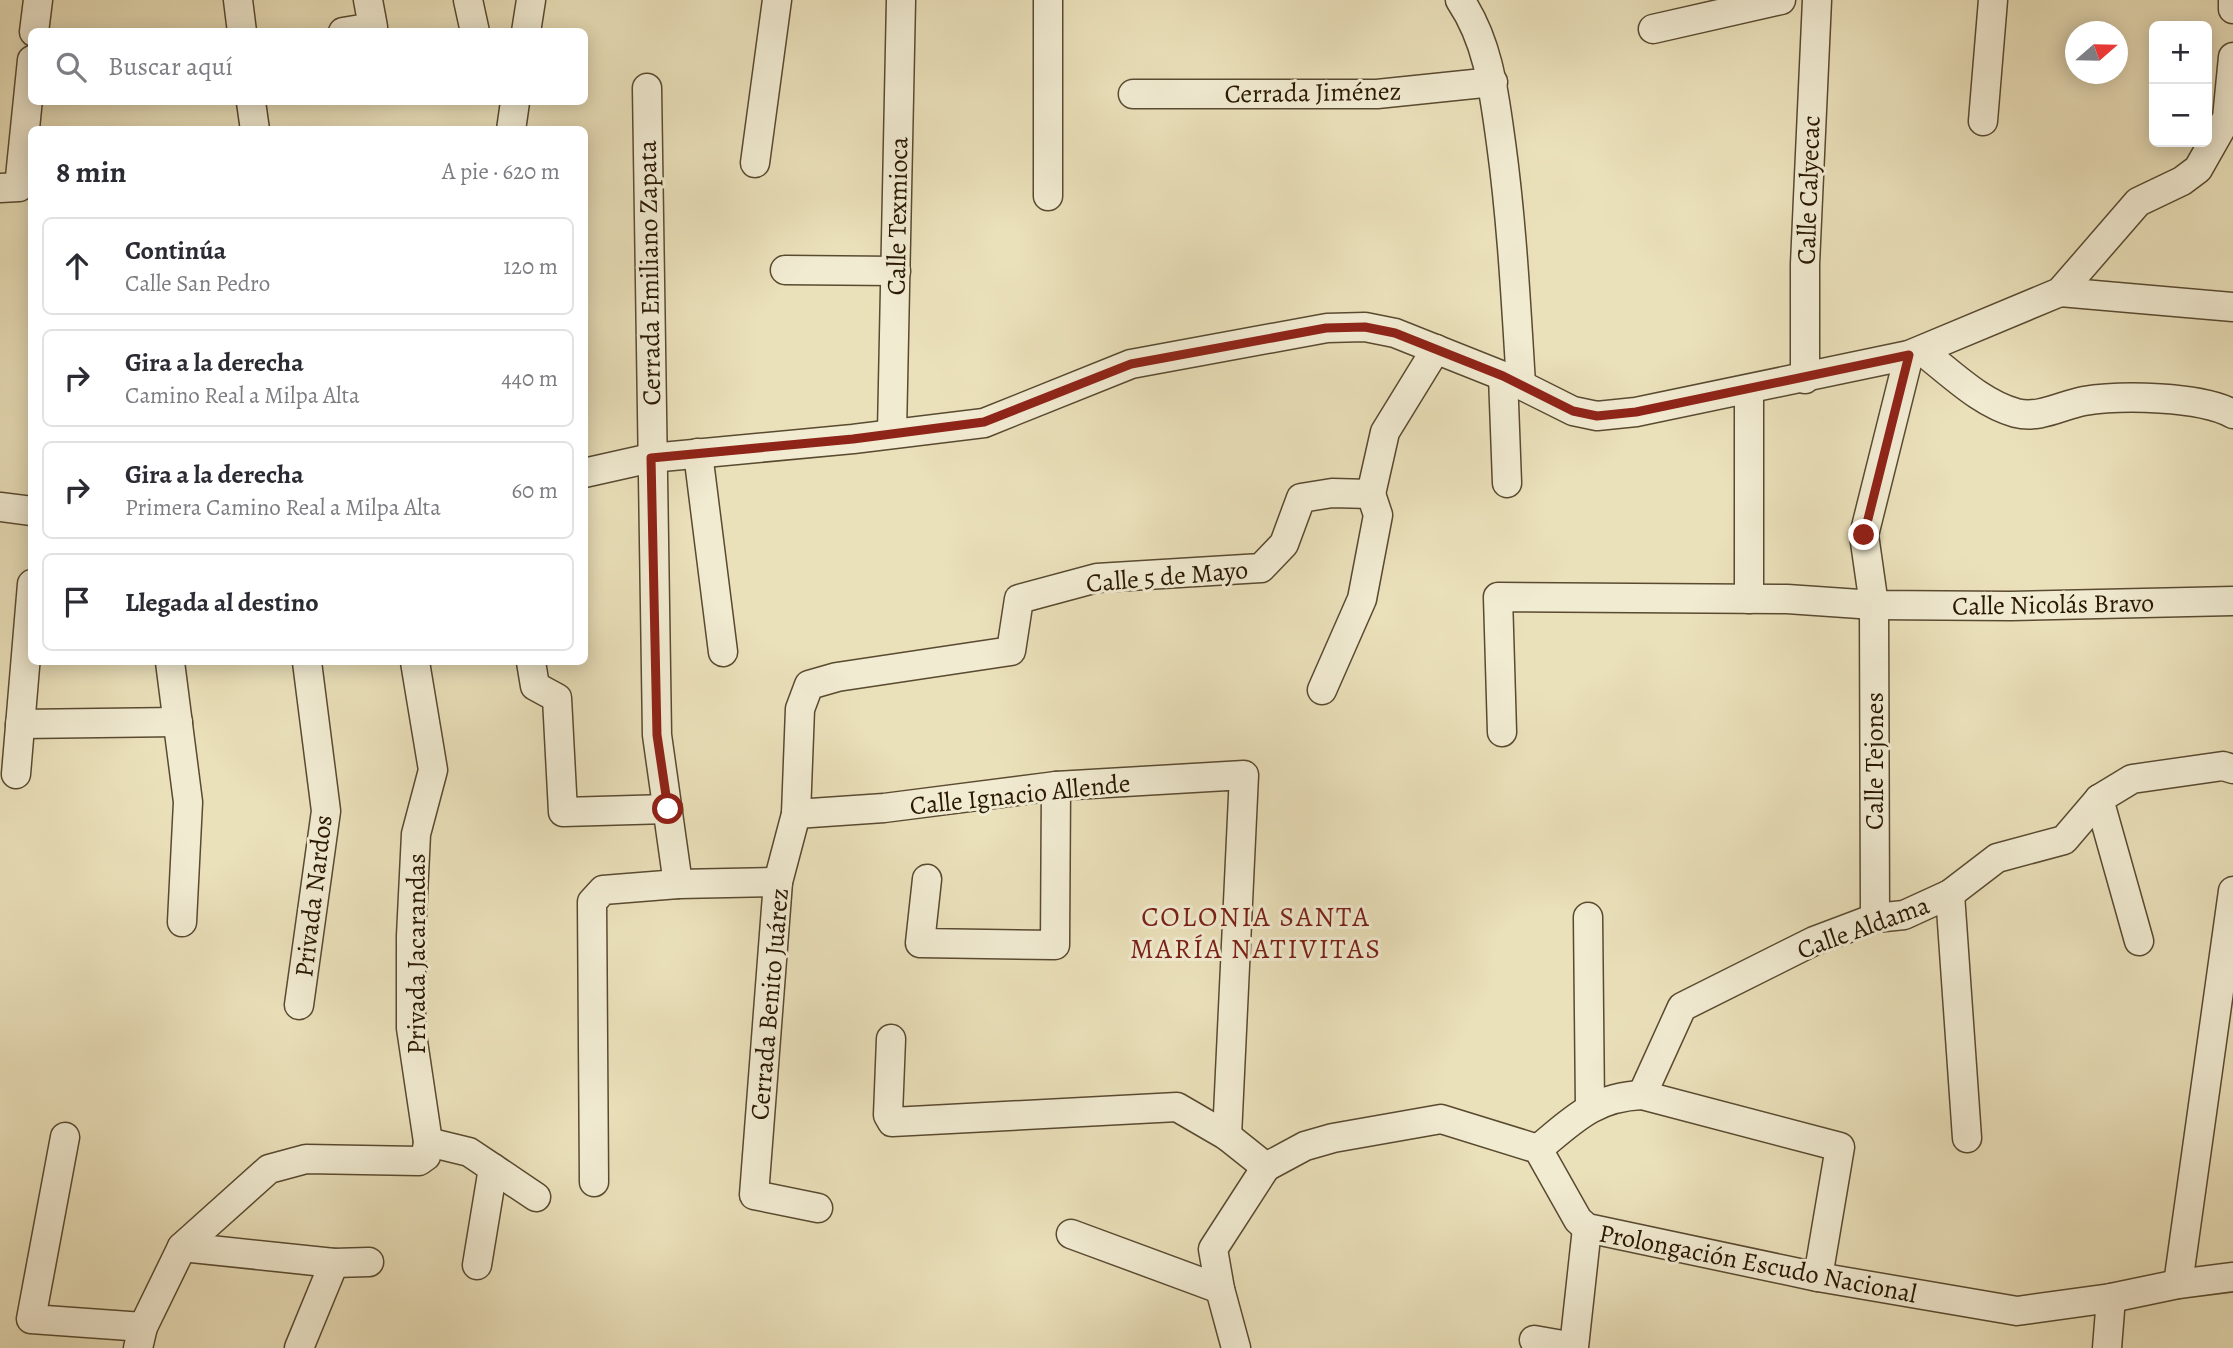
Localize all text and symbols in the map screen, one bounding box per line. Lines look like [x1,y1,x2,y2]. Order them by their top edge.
north arrow [2065,21,2128,84]
map controls [2149,21,2212,147]
button: + [2149,21,2212,84]
search box [28,28,588,105]
icon: search [52,48,90,86]
text: Buscar aquí [108,49,233,84]
street label: Cerrada Jiménez [1224,73,1402,112]
button: − [2149,84,2212,147]
street label: Calle Calyecac [1788,115,1829,265]
street label: Calle Texmioca [879,136,916,296]
street label: Cerrada Emiliano Zapata [630,140,669,406]
text: 8 min [56,152,126,192]
text: A pie · 620 m [442,156,560,187]
text: Continúa [125,233,226,268]
icon: ahead [58,247,96,285]
text: 120 m [503,251,558,282]
text: Calle San Pedro [125,268,270,299]
text: Gira a la derecha [125,345,304,380]
icon: right [58,359,96,397]
text: 440 m [501,363,558,394]
text: Camino Real a Milpa Alta [125,380,360,411]
text: Gira a la derecha [125,457,304,492]
icon: right [58,471,96,509]
text: 60 m [511,475,558,506]
text: Primera Camino Real a Milpa Alta [125,492,441,523]
route end [1848,519,1879,550]
street label: Calle 5 de Mayo [1085,552,1250,601]
icon: arrive [58,583,96,621]
text: Llegada al destino [125,585,319,620]
street label: Calle Nicolás Bravo [1952,585,2154,624]
street label: Calle Tejones [1857,692,1892,830]
street label: Calle Ignacio Allende [908,766,1132,823]
route start [652,793,683,824]
street label: Privada Nardos [286,813,341,979]
street label: Privada Jacarandas [399,853,434,1055]
street label: Cerrada Benito Juárez [742,887,797,1122]
street label: Calle Aldama [1792,887,1934,968]
district label: COLONIA SANTA MARÍA NATIVITAS [1130,898,1382,968]
street label: Prolongación Escudo Nacional [1596,1215,1920,1311]

